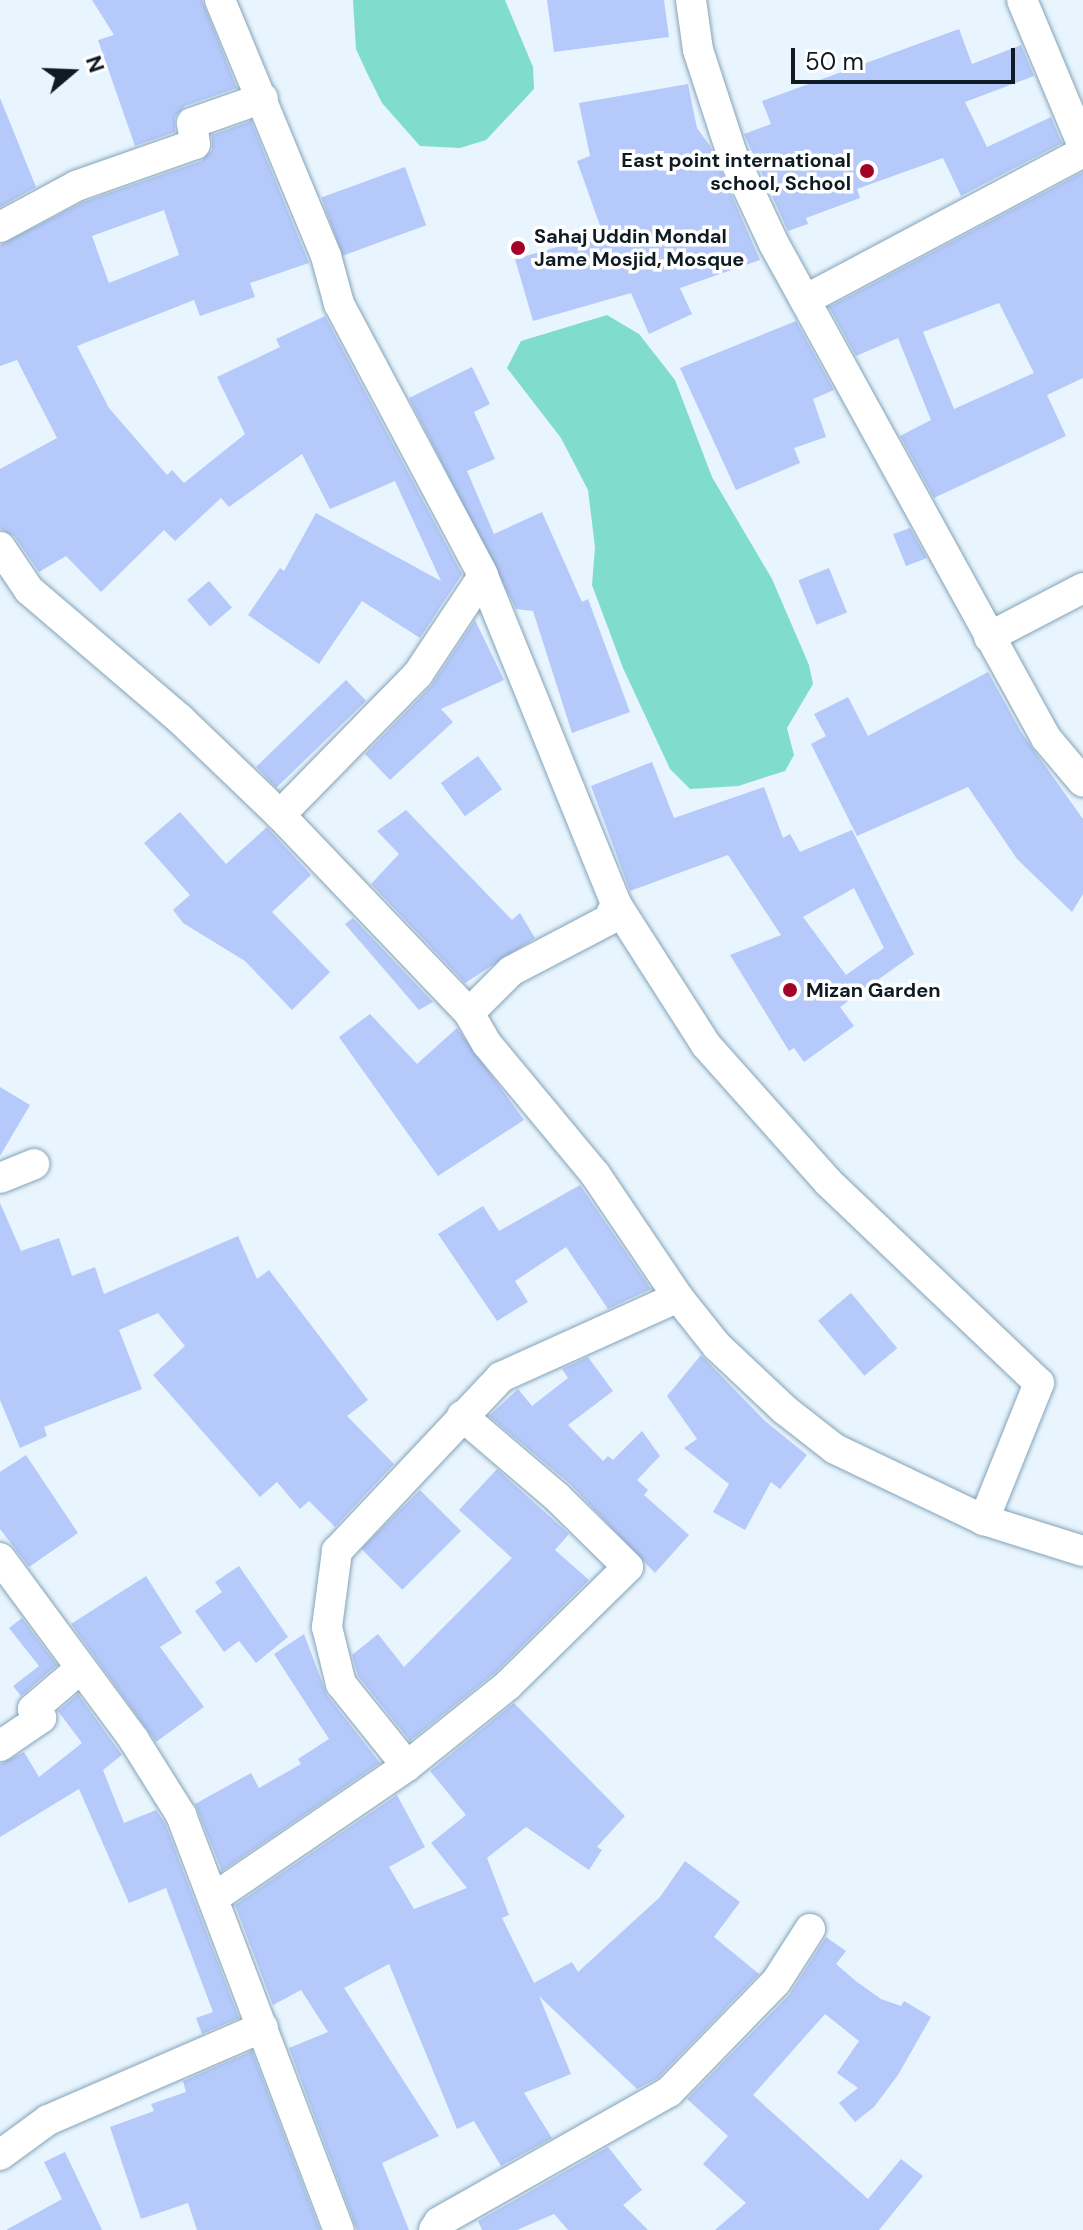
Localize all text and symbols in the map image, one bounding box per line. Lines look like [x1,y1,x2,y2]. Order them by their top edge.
north arrow [32,32,112,112]
scale bar [795,32,1019,82]
text: 50 m [805,46,864,77]
text: N [79,52,111,76]
place label: East point international school, School [621,148,851,195]
marker: East point international school, School [858,162,876,180]
place label: Sahaj Uddin Mondal Jame Mosjid, Mosque [534,224,744,271]
marker: Sahaj Uddin Mondal Jame Mosjid, Mosque [509,239,527,257]
place label: Mizan Garden [806,978,941,1002]
marker: Mizan Garden [781,981,799,999]

